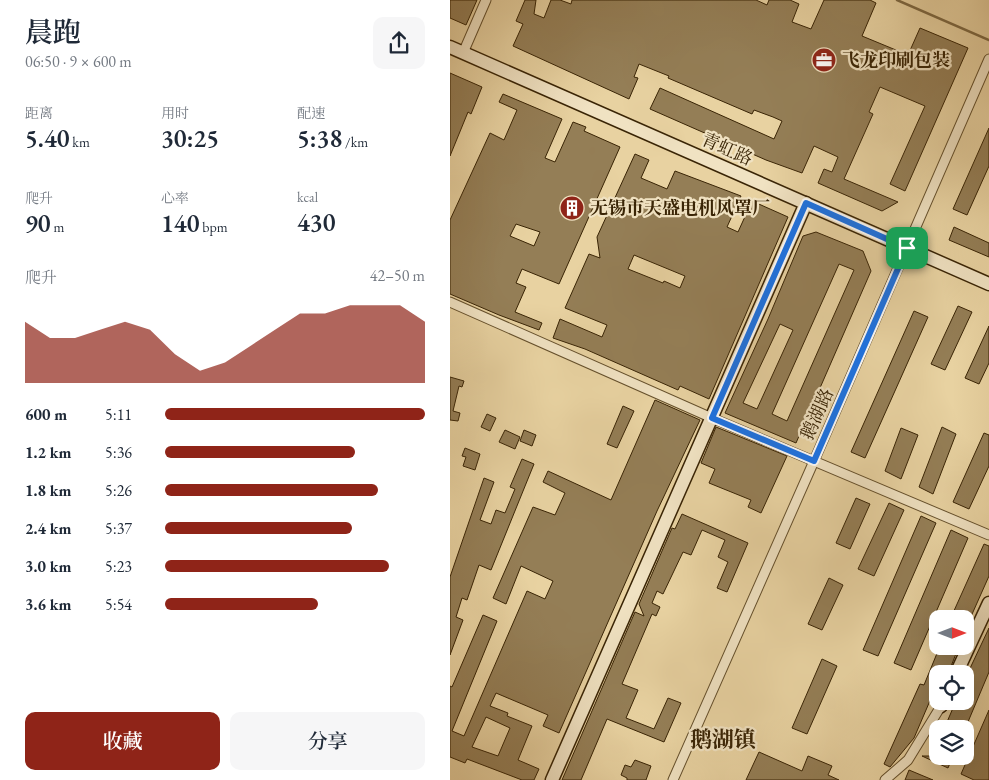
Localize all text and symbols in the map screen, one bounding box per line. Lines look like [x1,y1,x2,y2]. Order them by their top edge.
text: 晨跑 [25,14,81,50]
button: share [373,17,425,69]
office icon: 飞龙印刷包装 [811,47,837,73]
place label: 飞龙印刷包装 [842,48,950,71]
text: 06:50 · 9 × 600 m [25,51,132,72]
text: 距离 [25,104,53,122]
text: 用时 [161,104,189,122]
text: 配速 [297,104,325,122]
text: 5.40 [25,122,70,154]
text: 30:25 [161,122,219,154]
text: 5:38 [297,122,342,154]
street label: 青虹路 [698,127,757,170]
text: km [70,133,90,151]
text: /km [342,133,368,151]
text: kcal [297,188,318,206]
text: 爬升 [25,189,53,207]
text: 心率 [161,189,189,207]
building icon: 无锡市天盛电机风罩厂 [559,195,585,221]
place label: 无锡市天盛电机风罩厂 [590,196,770,219]
text: 430 [297,206,335,238]
text: 90 [25,207,51,239]
text: 140 [161,207,199,239]
text: m [51,218,64,236]
text: bpm [199,218,228,236]
pin [886,227,928,269]
icon: arrive [893,234,921,262]
text: 42–50 m [370,265,425,286]
text: 爬升 [25,267,57,288]
street label: 鹅湖路 [795,384,838,443]
text: 600 m [25,404,67,425]
text: 5:11 [105,404,132,425]
text: 1.2 km [25,442,71,463]
text: 5:36 [105,442,132,463]
text: 1.8 km [25,480,71,501]
text: 5:26 [105,480,132,501]
text: 2.4 km [25,518,71,539]
text: 5:37 [105,518,132,539]
text: 3.0 km [25,556,71,577]
text: 5:23 [105,556,132,577]
text: 3.6 km [25,594,71,615]
text: 5:54 [105,594,132,615]
north arrow [929,610,974,655]
map controls [929,610,974,765]
button: locate [929,665,974,710]
button: 收藏 [25,712,220,770]
button: 分享 [230,712,425,770]
button: layers [929,720,974,765]
district label: 鹅湖镇 [690,725,756,754]

